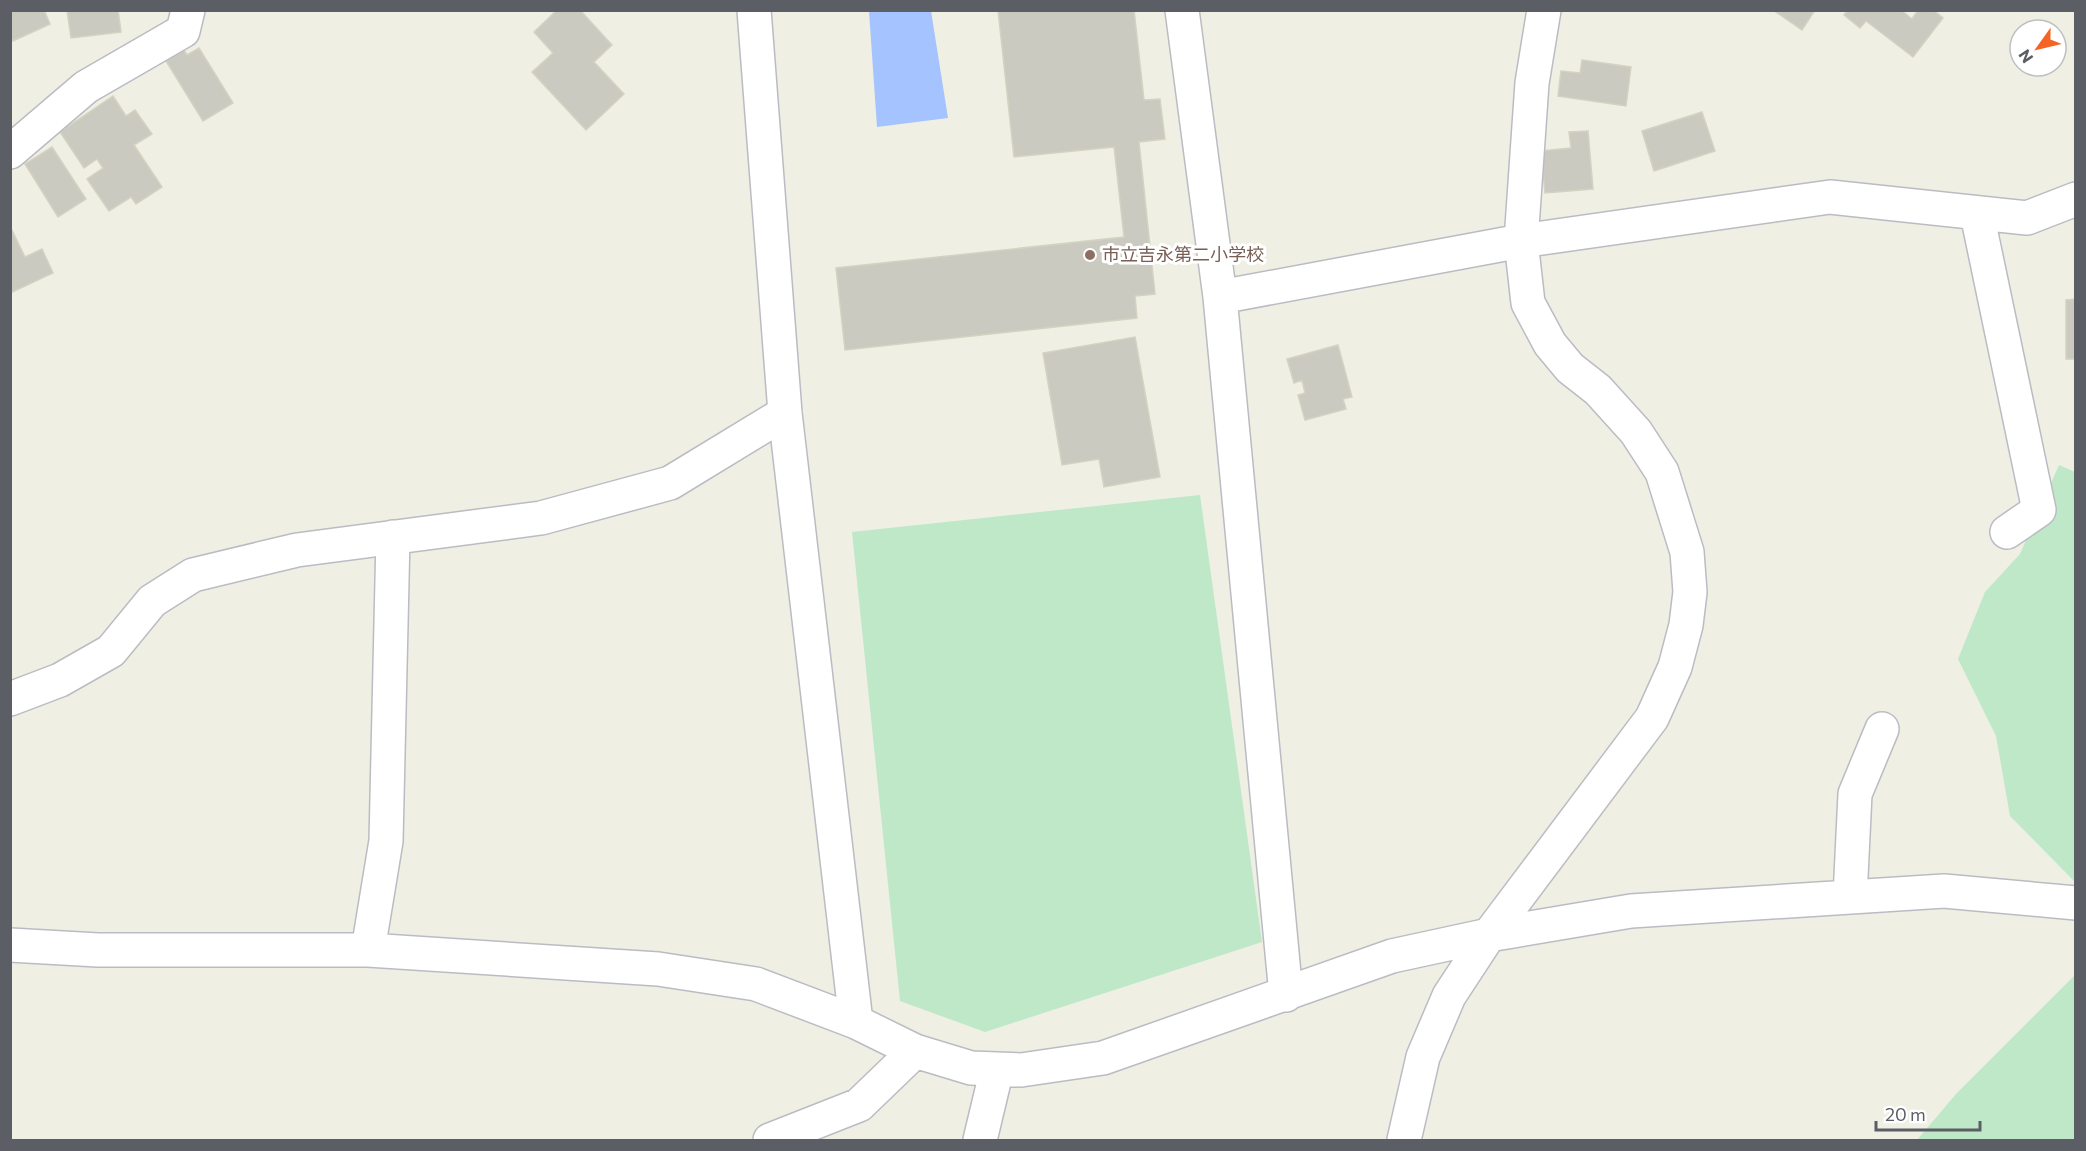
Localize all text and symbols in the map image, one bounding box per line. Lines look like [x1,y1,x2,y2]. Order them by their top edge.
north arrow [2008,18,2068,78]
text: N [2014,46,2036,67]
place label: 市立吉永第二小学校 [1102,243,1264,265]
marker: 市立吉永第二小学校 [1083,248,1097,262]
scale bar [1876,1094,1980,1132]
text: 20 m [1885,1103,1926,1125]

